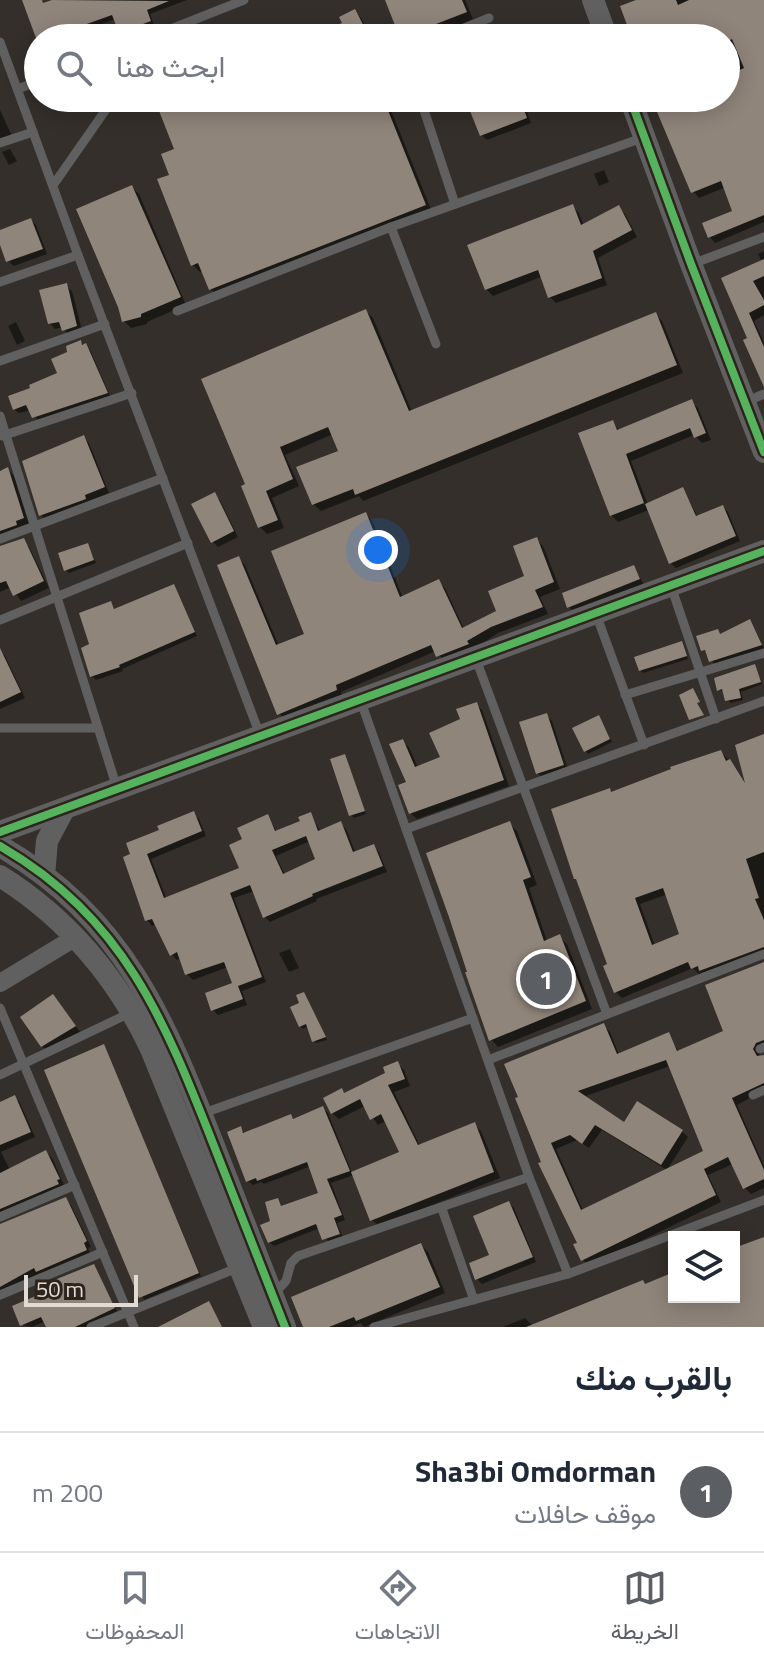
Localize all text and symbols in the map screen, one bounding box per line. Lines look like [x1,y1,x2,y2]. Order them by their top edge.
search box [24,24,740,112]
text: ابحث هنا [116,43,226,89]
icon: search [52,46,96,90]
your location [358,530,398,570]
pin: 1 [520,949,572,1009]
map controls [668,1231,740,1303]
button: layers [668,1231,740,1303]
scale bar [24,1271,138,1307]
text: 50 m [36,1272,84,1306]
text: بالقرب منك [575,1351,732,1403]
text: Sha3bi Omdorman [415,1448,656,1494]
text: 200 m [32,1473,103,1512]
text: 1 [699,1473,713,1512]
text: موقف حافلات [514,1494,656,1533]
tab: المحفوظات [85,1566,184,1651]
tab: الاتجاهات [355,1566,440,1651]
tab: الخريطة [611,1566,679,1651]

